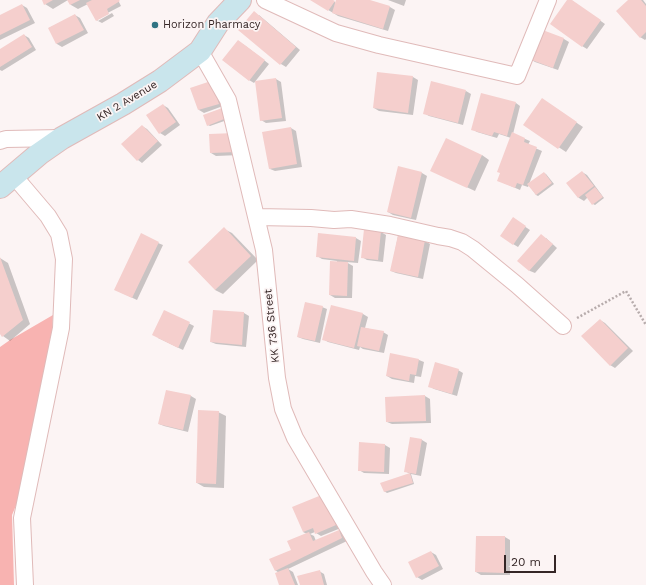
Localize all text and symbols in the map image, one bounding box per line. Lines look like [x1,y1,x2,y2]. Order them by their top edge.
place label: Horizon Pharmacy [163,18,261,32]
marker: Horizon Pharmacy [150,20,160,30]
street label: KN 2 Avenue [94,78,160,124]
street label: KK 736 Street [262,288,282,364]
scale bar [506,547,558,573]
text: 20 m [511,555,541,569]

